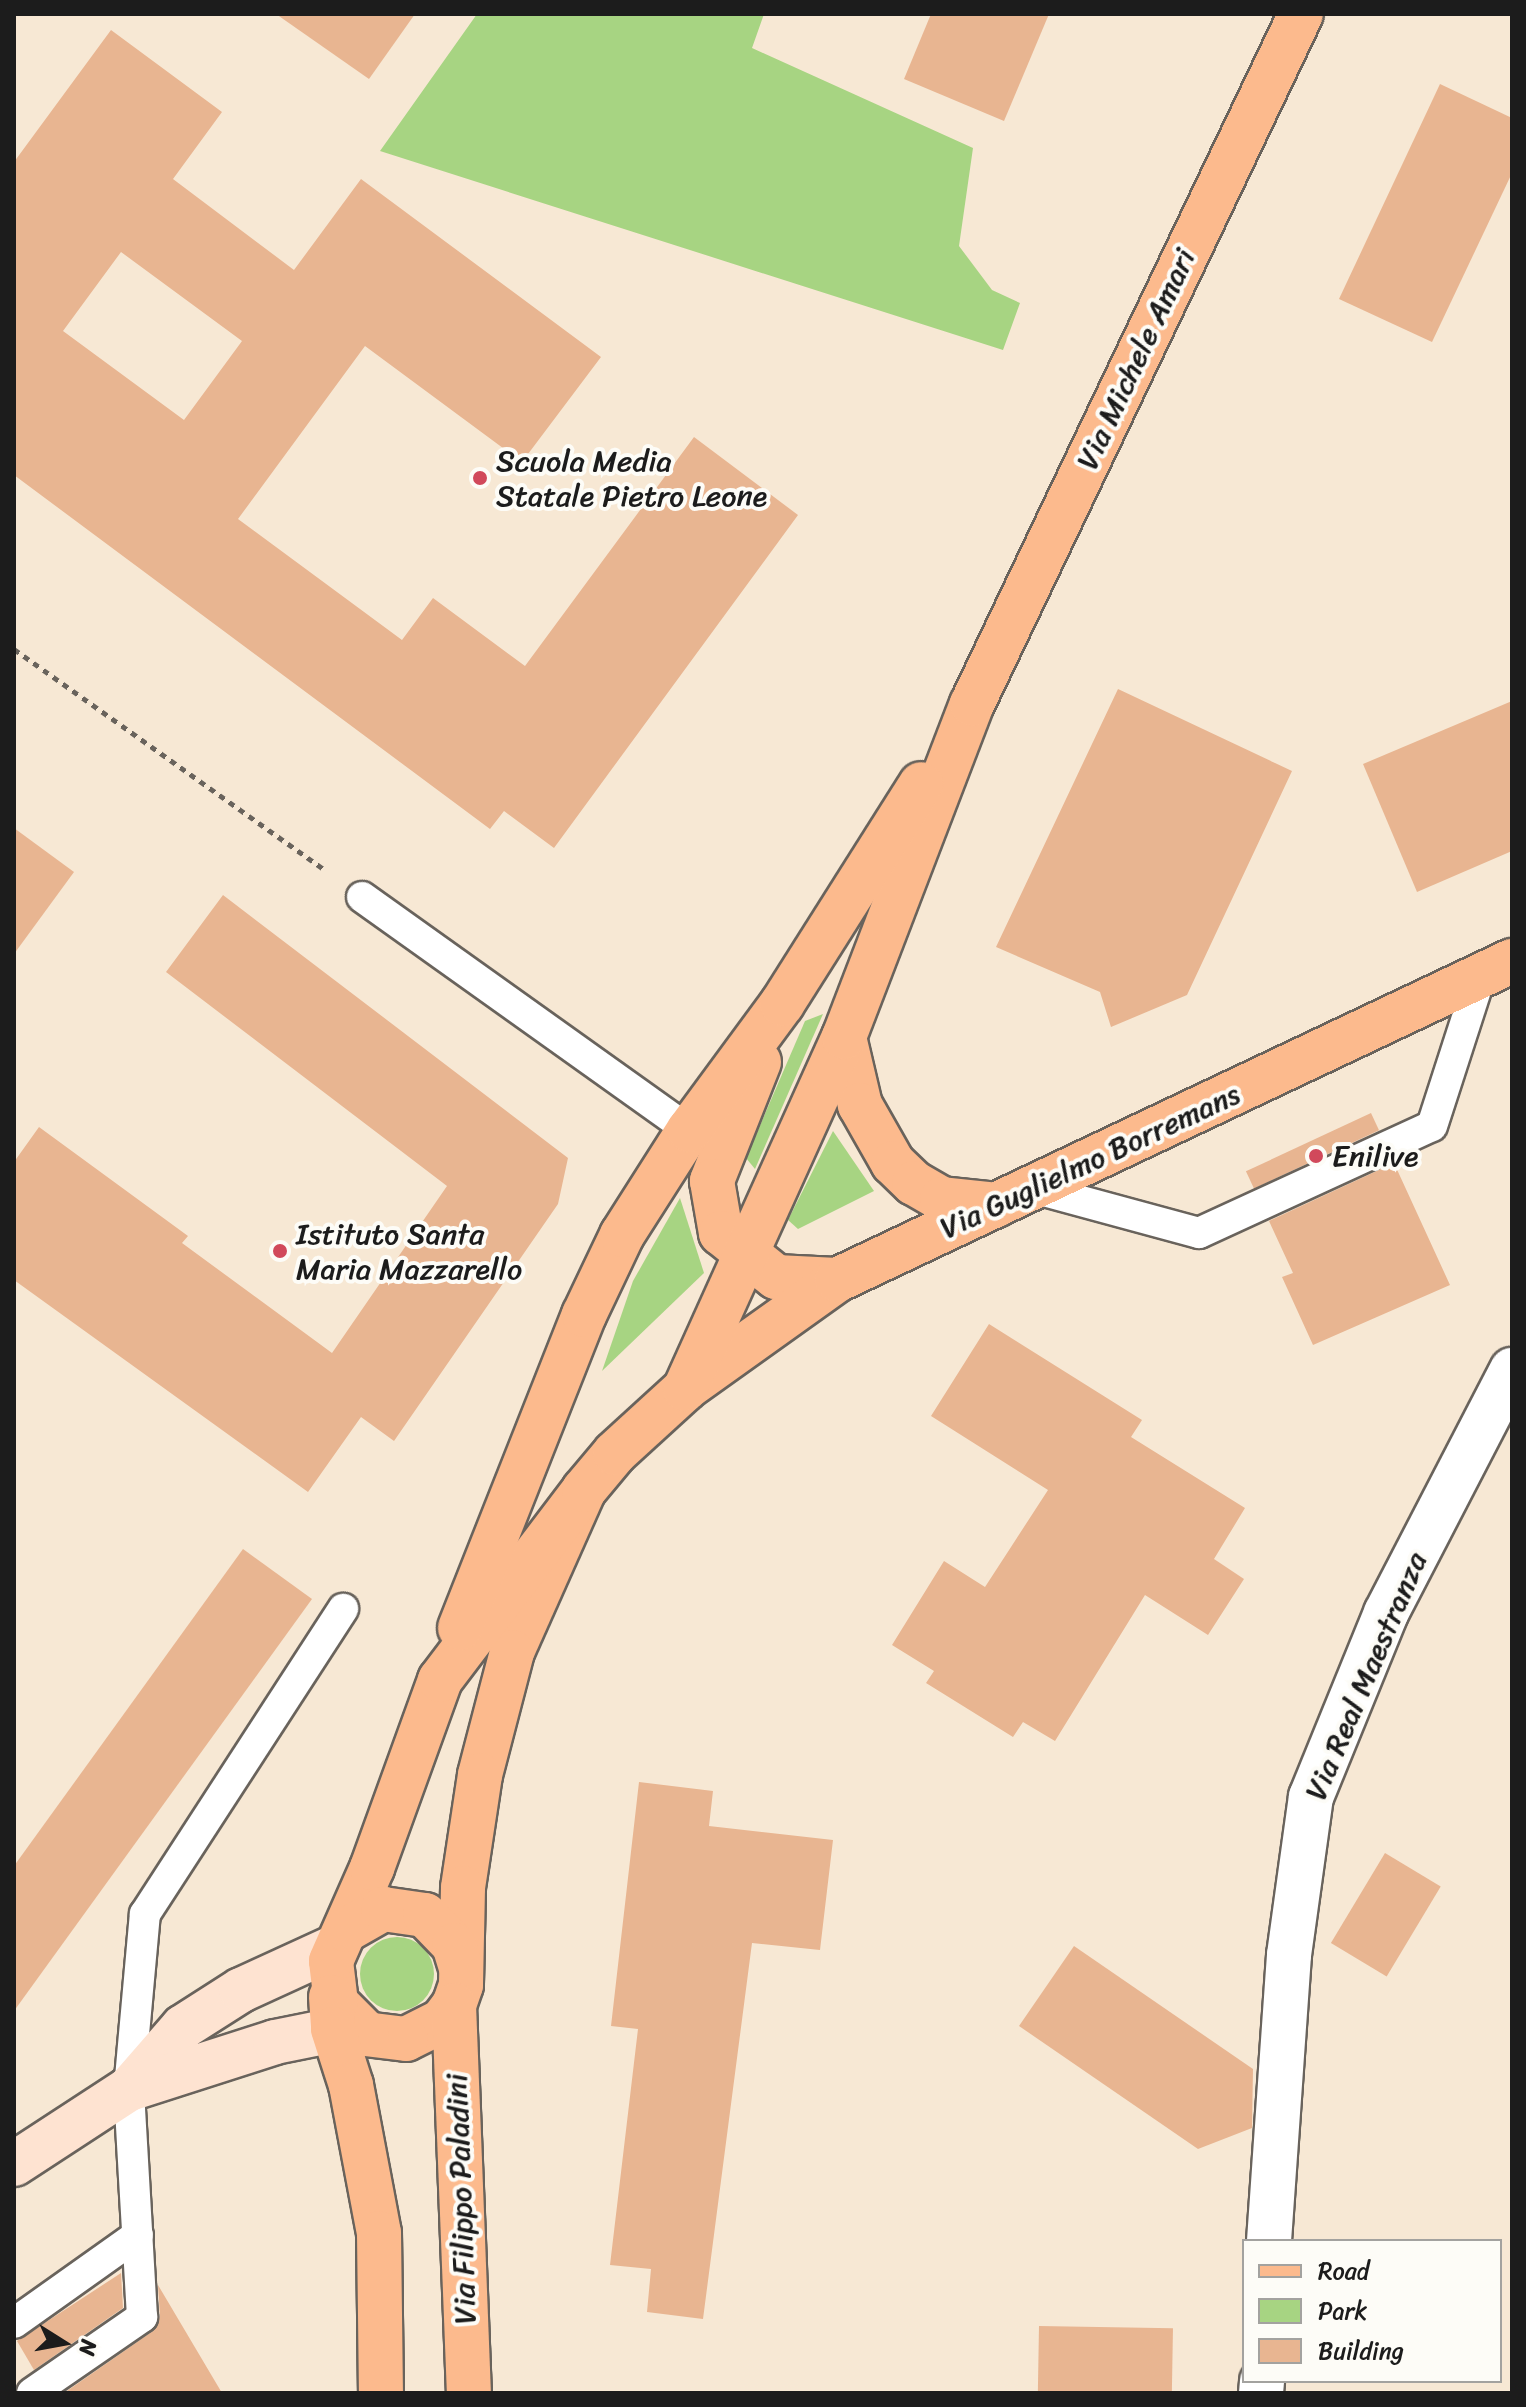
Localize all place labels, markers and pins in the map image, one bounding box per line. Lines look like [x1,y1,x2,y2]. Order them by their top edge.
place label: Scuola Media Statale Pietro Leone [496,443,767,514]
marker: Scuola Media Statale Pietro Leone [471,469,489,487]
place label: Enilive [1332,1138,1418,1174]
marker: Enilive [1307,1147,1325,1165]
place label: Istituto Santa Maria Mazzarello [296,1216,521,1286]
marker: Istituto Santa Maria Mazzarello [271,1242,289,1260]

